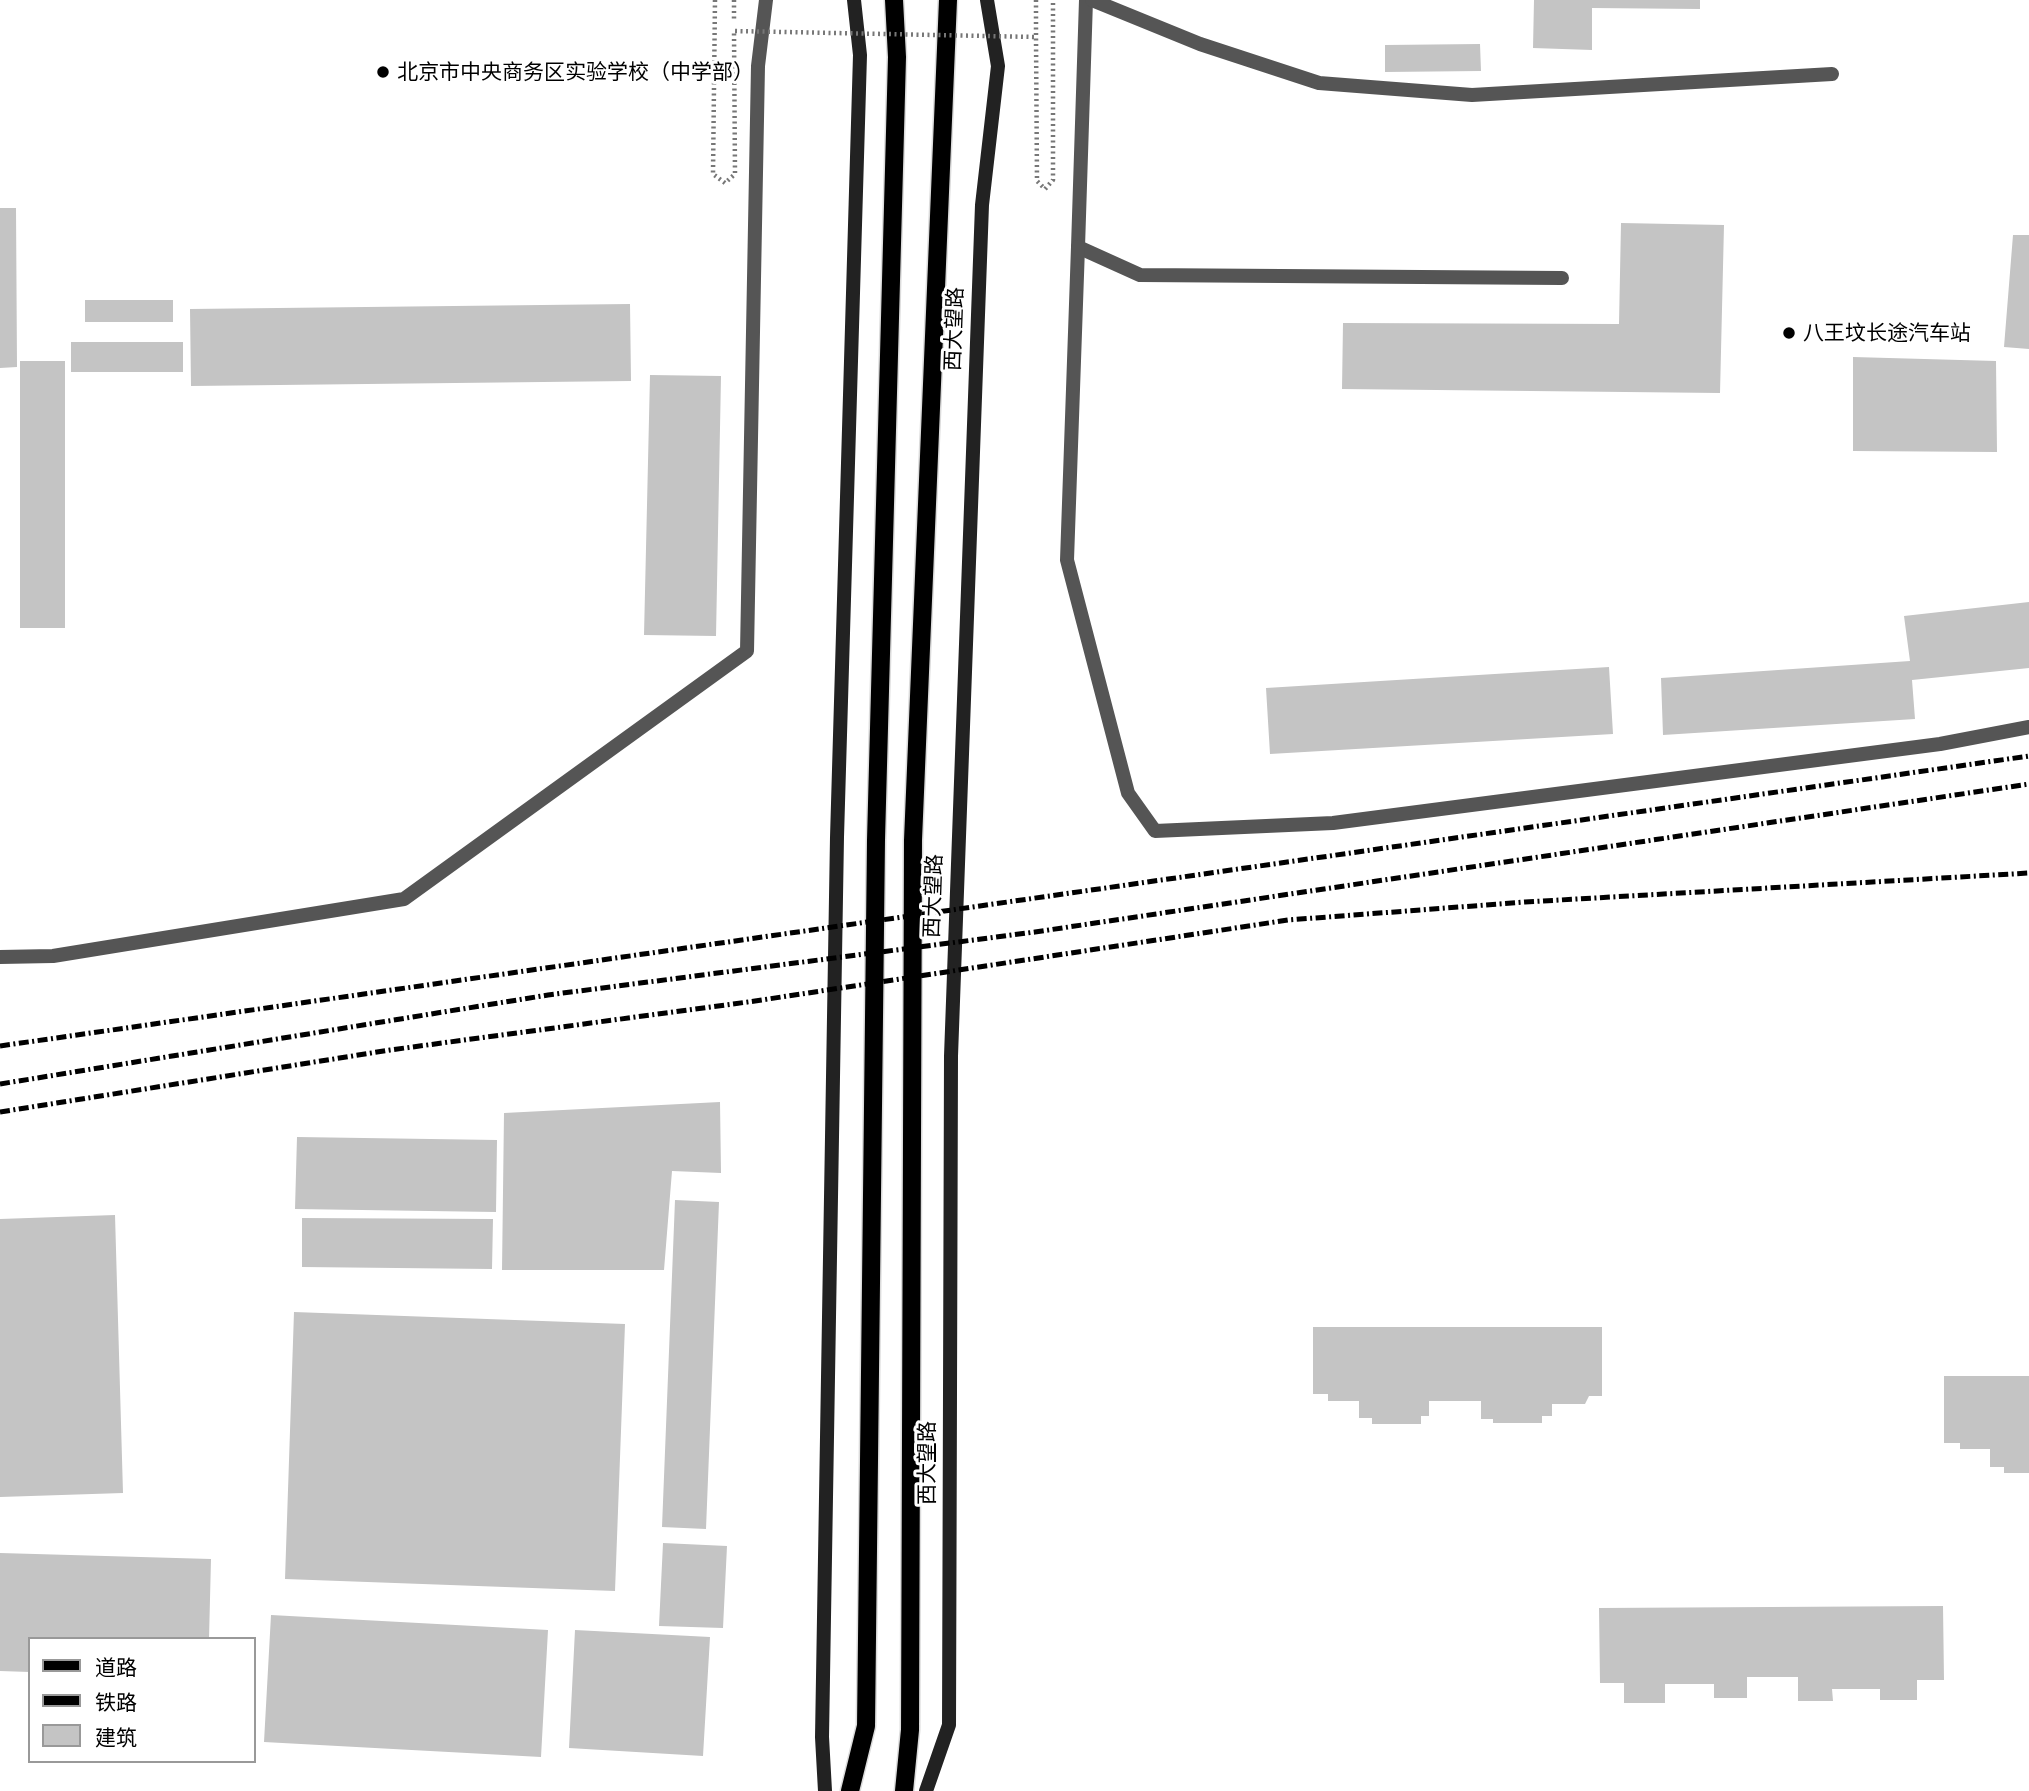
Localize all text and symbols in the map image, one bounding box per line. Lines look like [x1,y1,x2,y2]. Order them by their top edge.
place label: 北京市中央商务区实验学校（中学部） [397,59,754,85]
marker: 北京市中央商务区实验学校（中学部） [375,64,391,80]
street label: 西大望路 [940,287,968,371]
place label: 八王坟长途汽车站 [1803,320,1971,346]
marker: 八王坟长途汽车站 [1781,325,1797,341]
street label: 西大望路 [919,854,947,938]
street label: 西大望路 [914,1421,940,1505]
legend [28,1637,256,1763]
text: 道路 [95,1654,137,1679]
text: 铁路 [95,1689,137,1714]
text: 建筑 [95,1724,137,1749]

